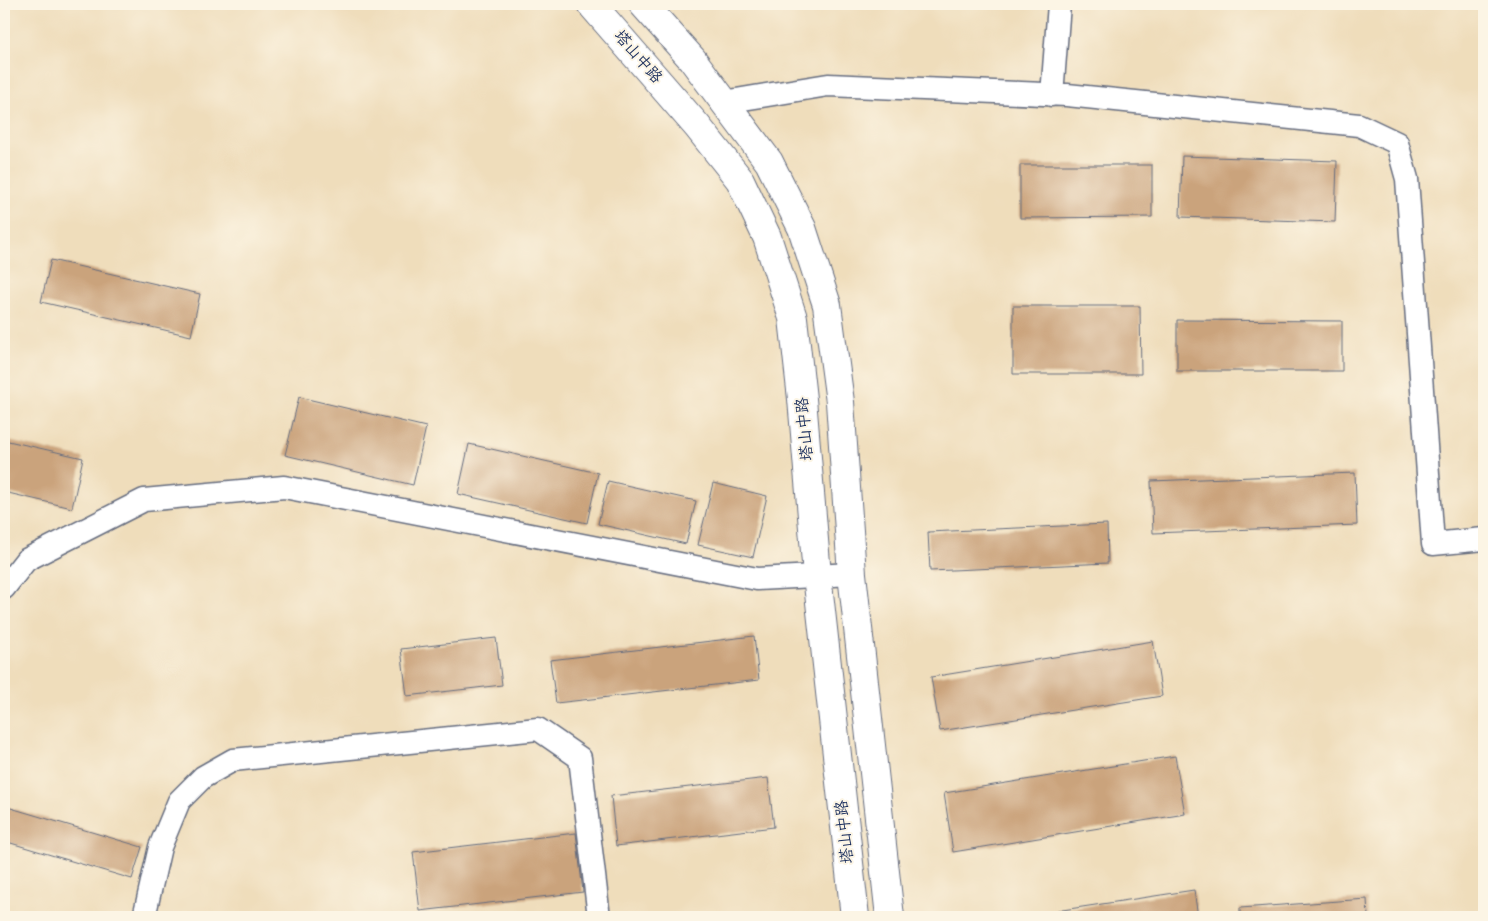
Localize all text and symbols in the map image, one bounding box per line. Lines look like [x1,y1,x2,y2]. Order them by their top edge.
street label: 塔山中路 [609,26,667,88]
street label: 塔山中路 [792,396,818,462]
street label: 塔山中路 [831,799,859,865]

